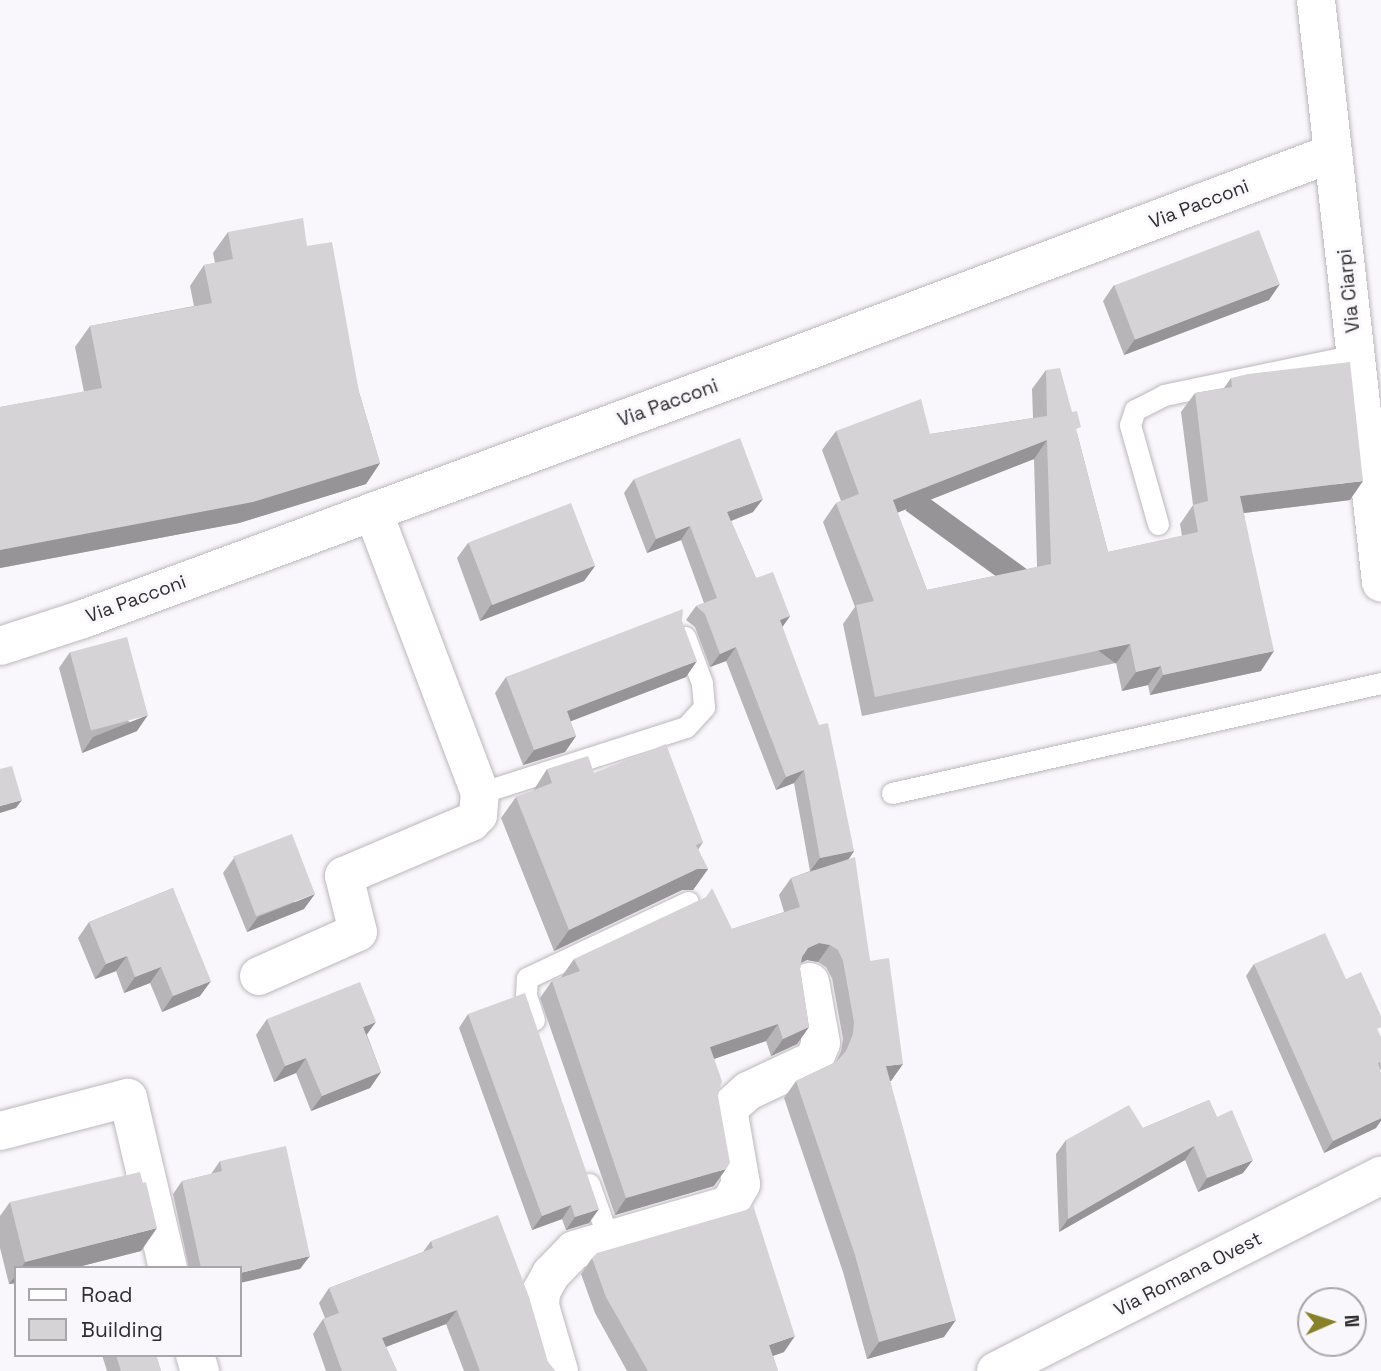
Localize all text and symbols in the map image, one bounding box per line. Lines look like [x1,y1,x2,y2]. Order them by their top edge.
street label: Via Pacconi [1146,175,1252,233]
street label: Via Ciarpi [1333,248,1365,334]
street label: Via Pacconi [615,374,721,432]
street label: Via Pacconi [83,570,189,628]
street label: Via Romana Ovest [1110,1227,1266,1321]
legend [14,1266,242,1357]
text: Road [81,1281,133,1308]
north arrow [1297,1287,1367,1357]
text: N [1339,1314,1364,1328]
text: Building [81,1316,163,1343]

